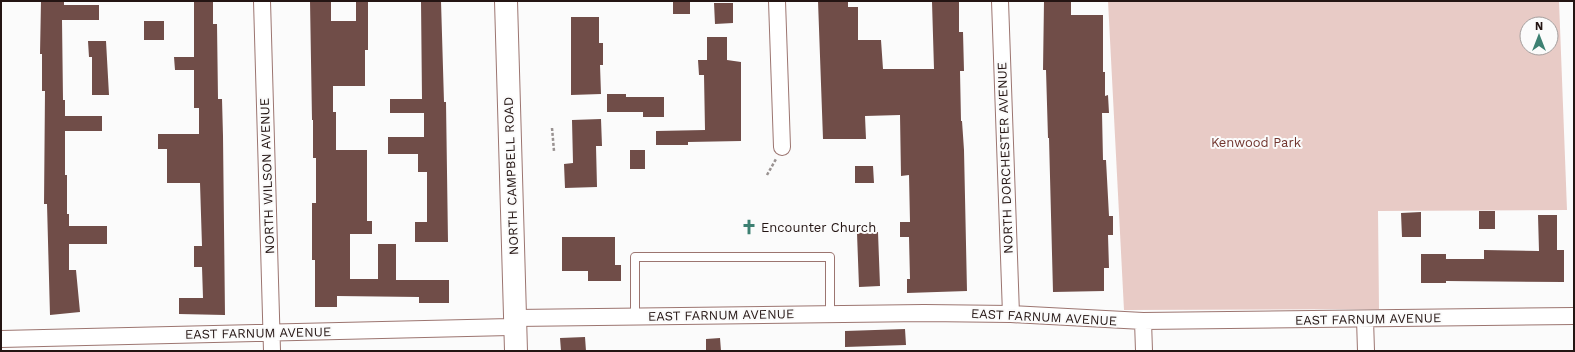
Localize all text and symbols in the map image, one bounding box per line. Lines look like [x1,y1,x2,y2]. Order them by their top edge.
north arrow [1519,16,1559,56]
text: N [1535,20,1543,33]
street label: NORTH DORCHESTER AVENUE [994,62,1016,254]
street label: NORTH CAMPBELL ROAD [501,97,521,255]
street label: NORTH WILSON AVENUE [257,98,277,254]
park label: Kenwood Park [1211,135,1302,150]
church icon: Encounter Church [740,218,758,236]
place label: Encounter Church [761,220,876,235]
street label: EAST FARNUM AVENUE [648,306,794,324]
street label: EAST FARNUM AVENUE [971,306,1117,328]
street label: EAST FARNUM AVENUE [1295,310,1441,328]
street label: EAST FARNUM AVENUE [185,324,331,342]

